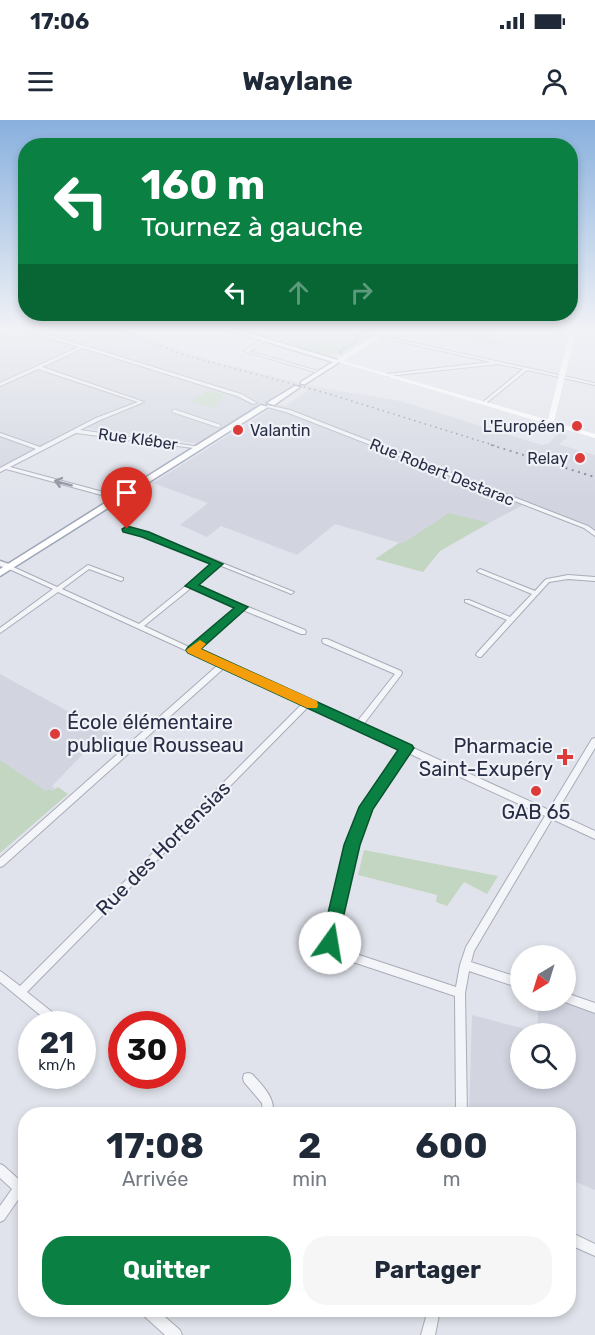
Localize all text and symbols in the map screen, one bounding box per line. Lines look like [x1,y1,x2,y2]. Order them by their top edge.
text: 17:06 [30,8,89,35]
icon: menu [24,65,57,98]
text: Waylane [242,65,353,97]
icon: person [538,65,571,98]
text: 160 m [141,160,265,210]
icon: left [42,162,120,240]
text: Tournez à gauche [141,211,363,243]
icon: left [219,276,252,309]
icon: ahead [282,276,315,309]
icon: right [345,276,378,309]
place label: L'Européen [483,417,565,436]
marker: L'Européen [570,419,584,433]
place label: Valantin [250,421,311,440]
marker: Valantin [231,423,245,437]
street label: Rue Kléber [97,424,179,454]
street label: Rue Robert Destarac [367,434,517,510]
place label: Relay [527,449,568,468]
marker: Relay [573,451,587,465]
pin [101,467,152,529]
icon: arrive [110,476,143,509]
one-way arrow [54,477,73,488]
place label: École élémentaire publique Rousseau [67,710,244,757]
marker: École élémentaire publique Rousseau [48,727,62,741]
place label: Pharmacie Saint-Exupéry [419,734,553,781]
marker: Pharmacie Saint-Exupéry [558,750,572,764]
street label: Rue des Hortensias [91,776,235,920]
marker: GAB 65 [529,784,543,798]
place label: GAB 65 [502,800,570,824]
position arrow [298,911,362,975]
north arrow [510,945,576,1011]
map controls [510,945,576,1089]
speed limit sign: 30 [108,1011,186,1089]
button: search [510,1023,576,1089]
text: 21 [40,1025,74,1061]
text: km/h [38,1056,76,1074]
text: 17:08 [106,1124,204,1167]
text: 2 [298,1124,321,1167]
text: 600 [415,1124,488,1167]
text: Arrivée [122,1167,188,1191]
text: min [292,1167,327,1191]
text: m [443,1167,460,1191]
button: Quitter [42,1236,291,1305]
button: Partager [303,1236,552,1305]

